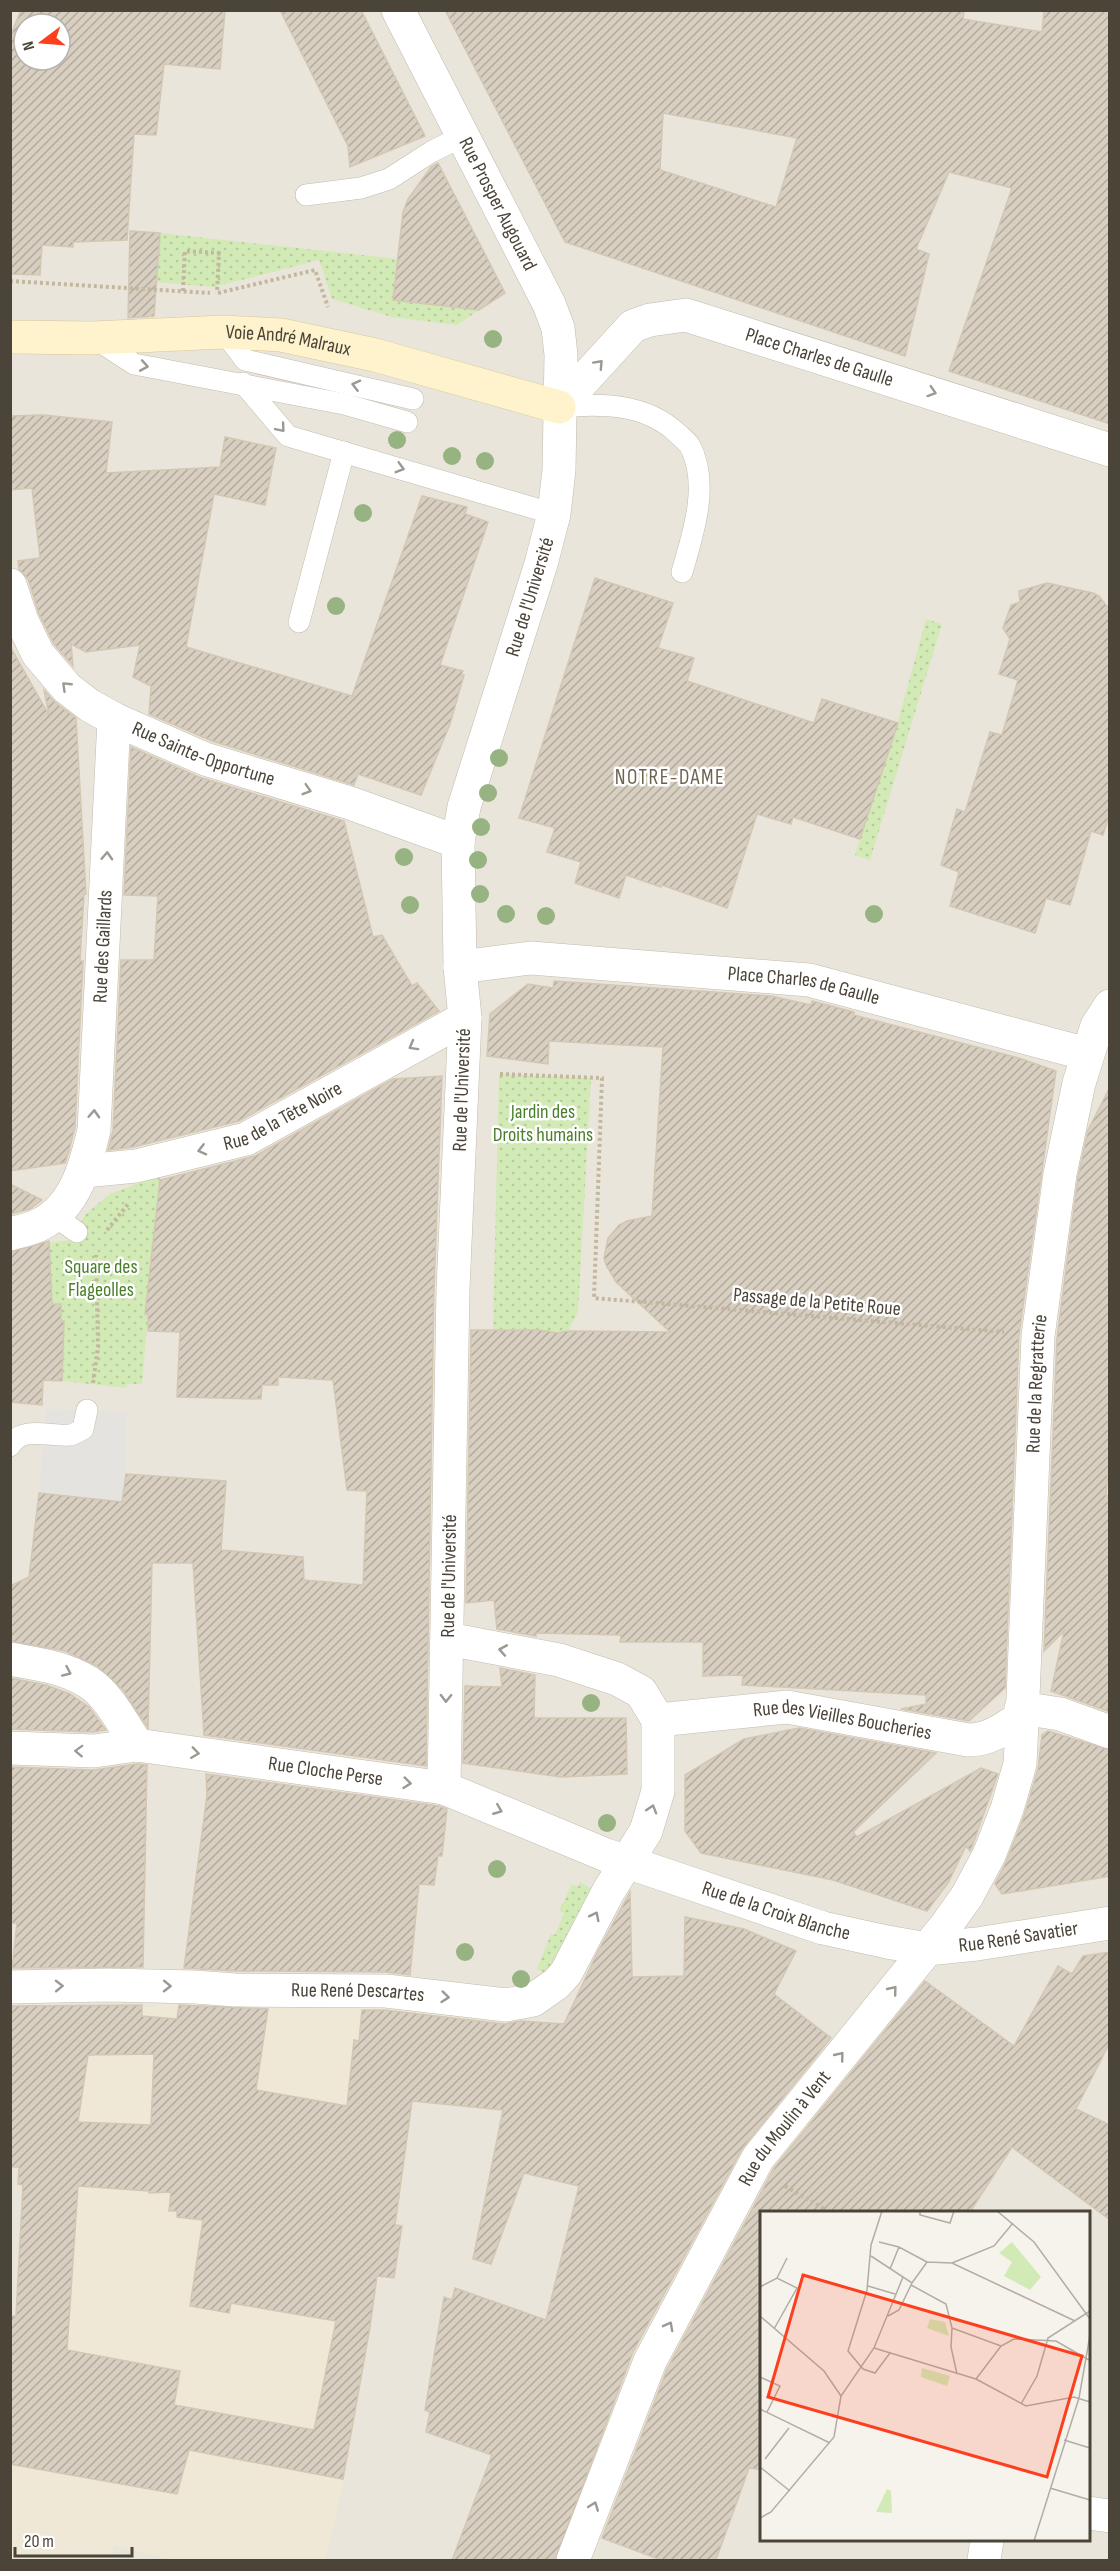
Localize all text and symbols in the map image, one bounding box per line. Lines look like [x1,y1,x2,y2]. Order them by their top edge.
north arrow [12,12,72,72]
text: N [19,39,39,52]
street label: Rue Prosper Augouard [453,133,542,275]
street label: Voie André Malraux [225,320,353,362]
street label: Place Charles de Gaulle [742,323,896,392]
one-way arrow [138,359,148,372]
one-way arrow [592,360,603,370]
one-way arrow [351,379,361,392]
one-way arrow [926,384,937,397]
one-way arrow [274,421,285,432]
one-way arrow [394,461,405,473]
street label: Rue de l'Université [500,534,560,660]
one-way arrow [63,682,74,693]
street label: Rue Sainte-Opportune [128,716,278,791]
district label: NOTRE-DAME [615,765,725,790]
one-way arrow [301,783,312,795]
one-way arrow [100,851,113,860]
street label: Rue des Gaillards [88,889,118,1003]
street label: Place Charles de Gaulle [727,962,882,1010]
street label: Rue de l'Université [448,1028,476,1152]
one-way arrow [409,1039,420,1050]
street label: Rue de la Tête Noire [221,1076,346,1156]
park label: Jardin des Droits humains [493,1100,593,1147]
one-way arrow [88,1109,101,1118]
one-way arrow [197,1142,207,1155]
park label: Square des Flageolles [64,1255,138,1302]
street label: Passage de la Petite Roue [732,1283,902,1321]
street label: Rue de la Regratterie [1021,1313,1053,1454]
street label: Rue de l'Université [436,1514,462,1638]
one-way arrow [498,1644,508,1656]
one-way arrow [61,1665,72,1677]
one-way arrow [440,1693,452,1702]
street label: Rue des Vieilles Boucheries [752,1695,934,1745]
one-way arrow [75,1744,84,1757]
one-way arrow [191,1747,200,1759]
street label: Rue Cloche Perse [267,1752,385,1791]
one-way arrow [402,1777,411,1789]
one-way arrow [492,1803,503,1815]
one-way arrow [645,1804,657,1815]
street label: Rue de la Croix Blanche [699,1876,852,1946]
one-way arrow [588,1912,599,1923]
street label: Rue René Savatier [957,1916,1080,1958]
street label: Rue René Descartes [291,1978,426,2007]
one-way arrow [55,1980,64,1992]
one-way arrow [162,1980,171,1992]
one-way arrow [886,1986,897,1997]
one-way arrow [441,1991,450,2003]
one-way arrow [833,2052,844,2063]
street label: Rue du Moulin à Vent [733,2066,836,2190]
inset map [760,2211,1090,2541]
one-way arrow [662,2322,673,2332]
one-way arrow [587,2501,599,2512]
scale bar [15,2520,132,2558]
text: 20 m [24,2531,54,2552]

